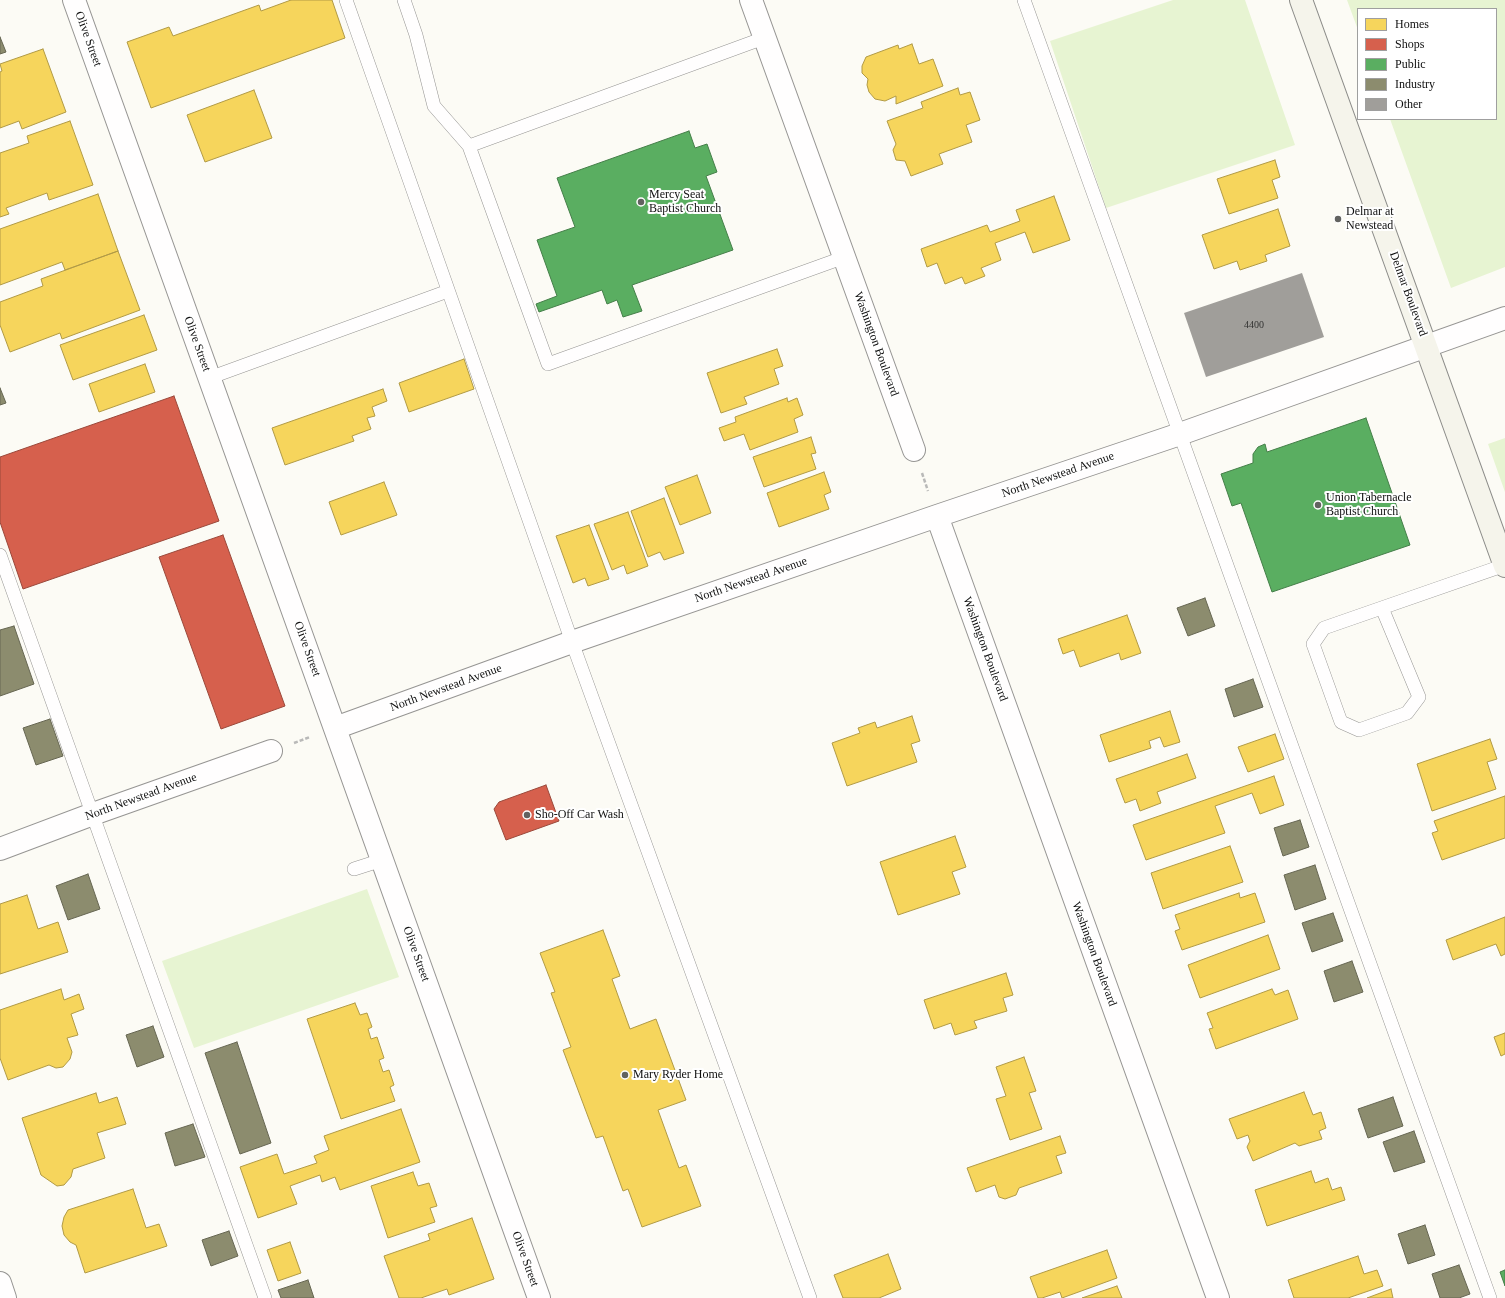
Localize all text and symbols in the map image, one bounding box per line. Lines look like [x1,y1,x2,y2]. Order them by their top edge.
legend [1357,8,1497,120]
street label: Olive Street [71,9,105,69]
text: Homes [1395,17,1429,31]
text: Shops [1395,37,1424,51]
text: Public [1395,57,1426,71]
text: Industry [1395,77,1435,91]
text: Other [1395,97,1422,111]
place label: Mercy Seat Baptist Church [649,188,721,216]
marker: Mercy Seat Baptist Church [636,197,646,207]
place label: Delmar at Newstead [1346,205,1394,233]
marker: Delmar at Newstead [1333,214,1343,224]
street label: Delmar Boulevard [1386,250,1430,338]
street label: Washington Boulevard [850,290,902,398]
street label: Olive Street [180,314,214,374]
house number: 4400 [1244,319,1264,331]
street label: North Newstead Avenue [1000,449,1116,501]
place label: Union Tabernacle Baptist Church [1326,491,1411,519]
marker: Union Tabernacle Baptist Church [1313,500,1323,510]
street label: North Newstead Avenue [693,554,809,606]
street label: Washington Boulevard [959,595,1011,703]
street label: Olive Street [290,619,324,679]
street label: North Newstead Avenue [388,661,504,715]
street label: North Newstead Avenue [83,770,199,824]
place label: Sho-Off Car Wash [535,808,624,822]
marker: Sho-Off Car Wash [522,810,532,820]
street label: Washington Boulevard [1068,900,1120,1008]
street label: Olive Street [399,924,433,984]
place label: Mary Ryder Home [633,1068,723,1082]
marker: Mary Ryder Home [620,1070,630,1080]
street label: Olive Street [508,1229,542,1289]

